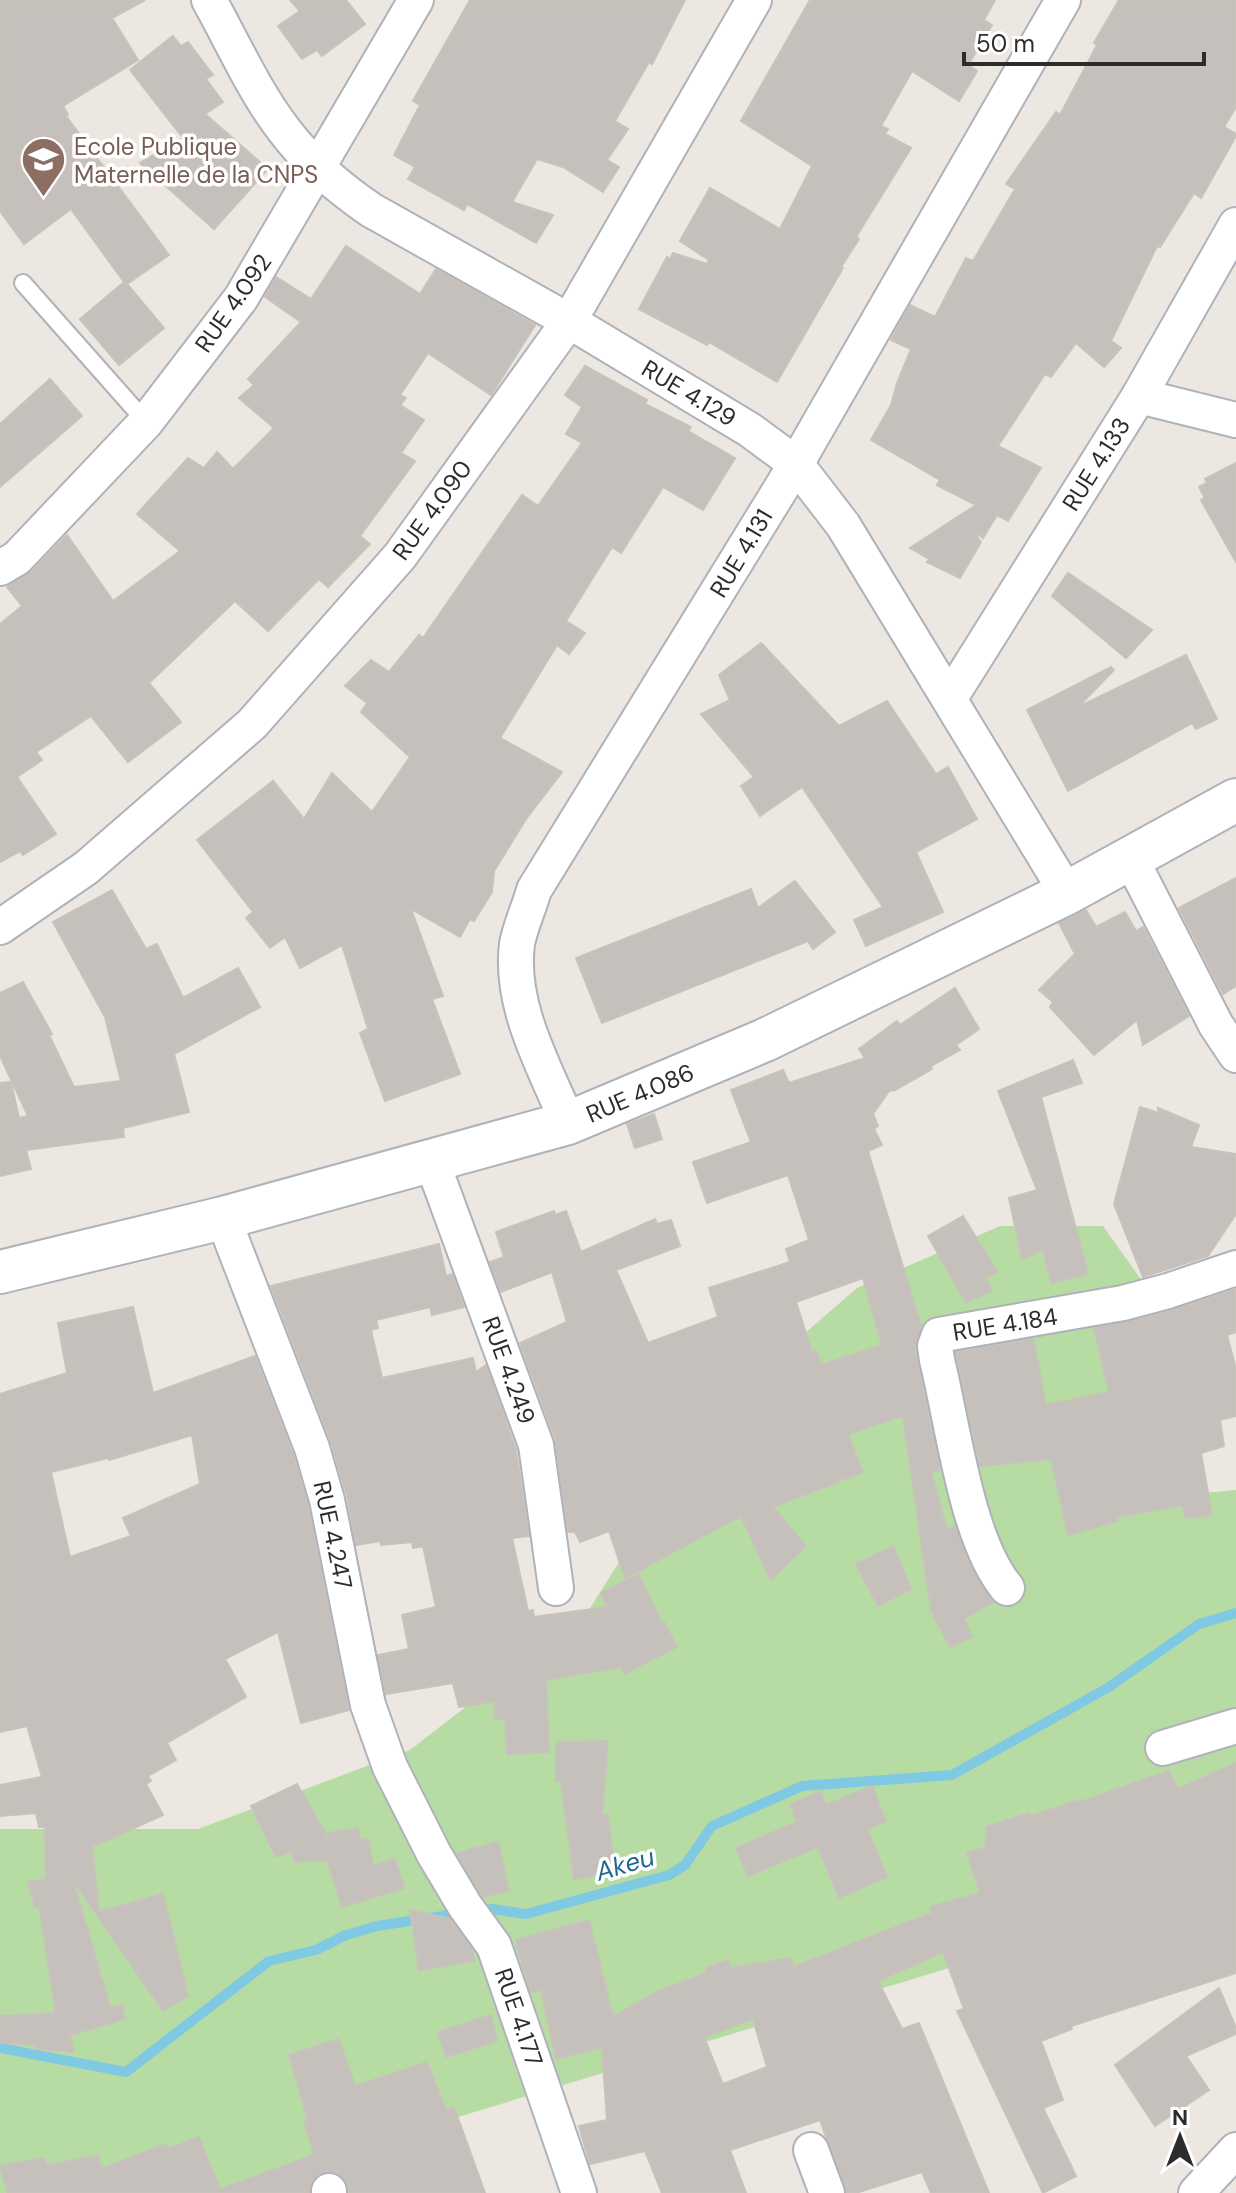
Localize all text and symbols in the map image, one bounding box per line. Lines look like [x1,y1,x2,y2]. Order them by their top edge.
scale bar [964,16,1204,66]
text: 50 m [976,28,1035,59]
place label: Ecole Publique Maternelle de la CNPS [74,131,318,190]
school or university icon: Ecole Publique Maternelle de la CNPS [19,136,67,199]
street label: RUE 4.092 [188,248,278,358]
street label: RUE 4.129 [636,353,742,433]
street label: RUE 4.133 [1055,411,1137,517]
street label: RUE 4.090 [385,454,479,566]
street label: RUE 4.131 [703,503,779,603]
street label: RUE 4.086 [581,1056,699,1130]
street label: RUE 4.184 [951,1300,1059,1348]
street label: RUE 4.249 [475,1312,543,1428]
street label: RUE 4.247 [306,1478,360,1592]
water label: Akeu [591,1839,658,1889]
street label: RUE 4.177 [488,1964,550,2070]
north arrow [1140,2097,1220,2177]
text: N [1172,2103,1188,2132]

